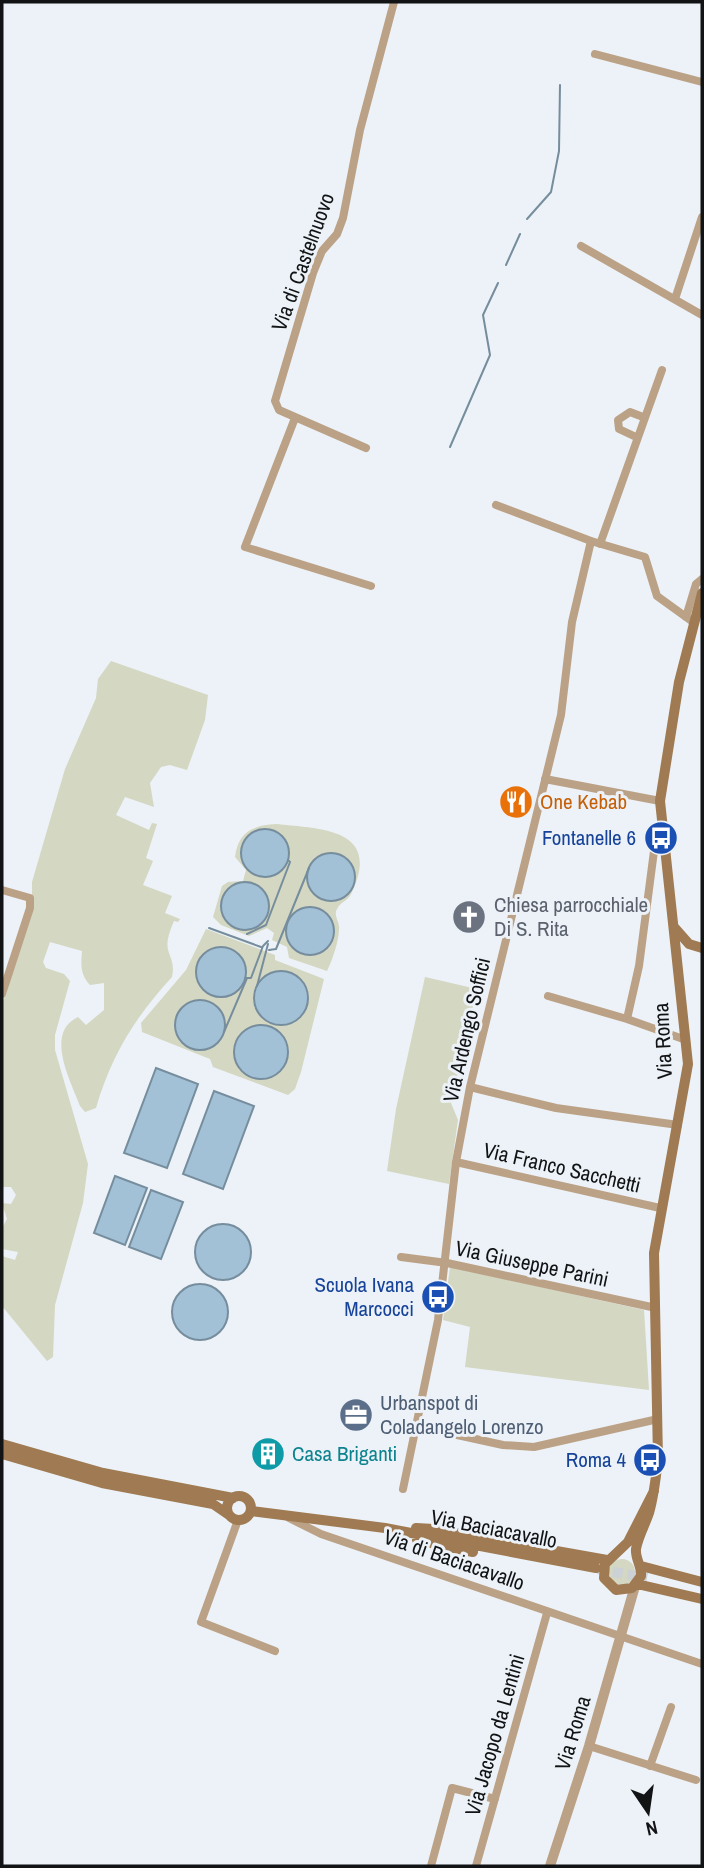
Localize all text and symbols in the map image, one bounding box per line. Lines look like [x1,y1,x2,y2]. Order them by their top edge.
street label: Via di Castelnuovo [264,189,341,335]
restaurant icon: One Kebab [497,783,535,821]
place label: One Kebab [540,787,627,816]
bus stop icon: Fontanelle 6 [642,819,680,857]
place label: Fontanelle 6 [542,823,636,852]
place label: Chiesa parrocchiale Di S. Rita [494,890,648,943]
church icon: Chiesa parrocchiale Di S. Rita [450,898,488,936]
street label: Via Ardengo Soffici [436,955,497,1105]
street label: Via Roma [646,1002,679,1080]
street label: Via Franco Sacchetti [481,1135,644,1200]
street label: Via Giuseppe Parini [453,1233,611,1294]
place label: Scuola Ivana Marcocci [314,1270,414,1323]
bus stop icon: Scuola Ivana Marcocci [419,1278,457,1316]
place label: Urbanspot di Coladangelo Lorenzo [380,1388,544,1441]
office icon: Urbanspot di Coladangelo Lorenzo [337,1396,375,1434]
building icon: Casa Briganti [249,1435,287,1473]
place label: Casa Briganti [292,1439,397,1468]
bus stop icon: Roma 4 [631,1441,669,1479]
place label: Roma 4 [566,1445,626,1474]
street label: Via Baciacavallo [429,1502,560,1555]
street label: Via di Baciacavallo [380,1522,528,1597]
street label: Via Jacopo da Lentini [458,1650,532,1819]
street label: Via Roma [548,1692,598,1774]
north arrow [613,1777,683,1847]
text: N [643,1815,660,1842]

